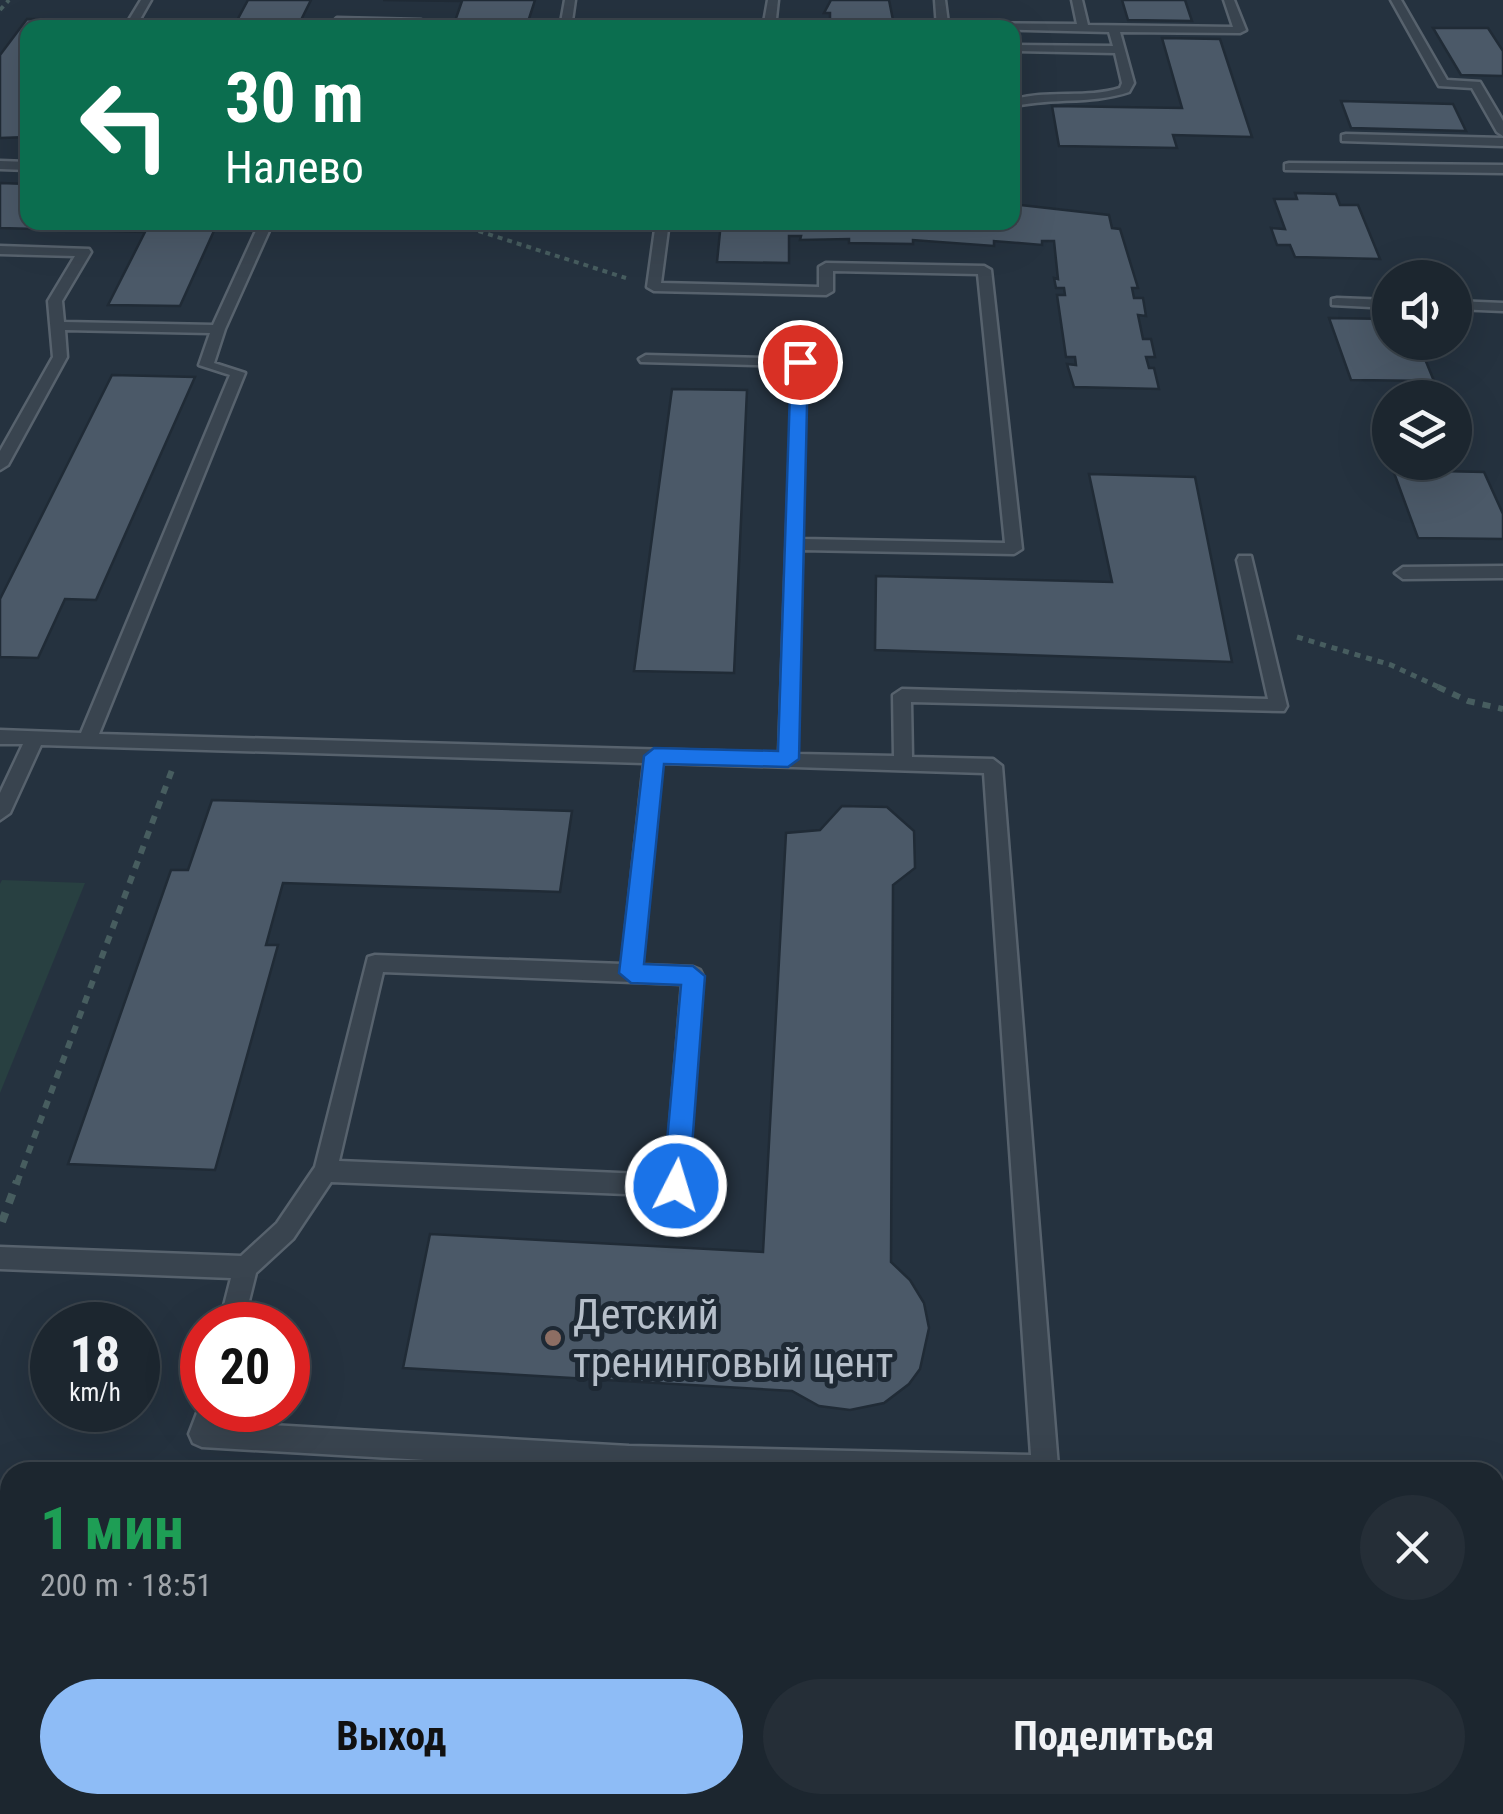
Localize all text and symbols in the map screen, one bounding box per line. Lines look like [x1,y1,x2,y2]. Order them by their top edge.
text: 30 m [225,57,364,139]
icon: left [60,60,190,190]
text: Налево [225,141,364,194]
map controls [1372,260,1472,480]
button: sound [1372,260,1472,360]
pin [758,320,843,405]
icon: arrive [773,335,828,390]
button: layers [1372,380,1472,480]
position arrow [624,1134,728,1238]
place label: Детский тренинговый цент [573,1290,893,1387]
speed limit sign: 20 [180,1302,310,1432]
text: 18 [70,1326,120,1384]
marker: Детский тренинговый цент [542,1327,564,1349]
text: km/h [69,1378,121,1407]
text: 1 мин [40,1493,184,1564]
button: close [1360,1495,1465,1600]
text: 200 m · 18:51 [40,1566,212,1604]
button: Выход [40,1679,743,1794]
button: Поделиться [763,1679,1465,1794]

